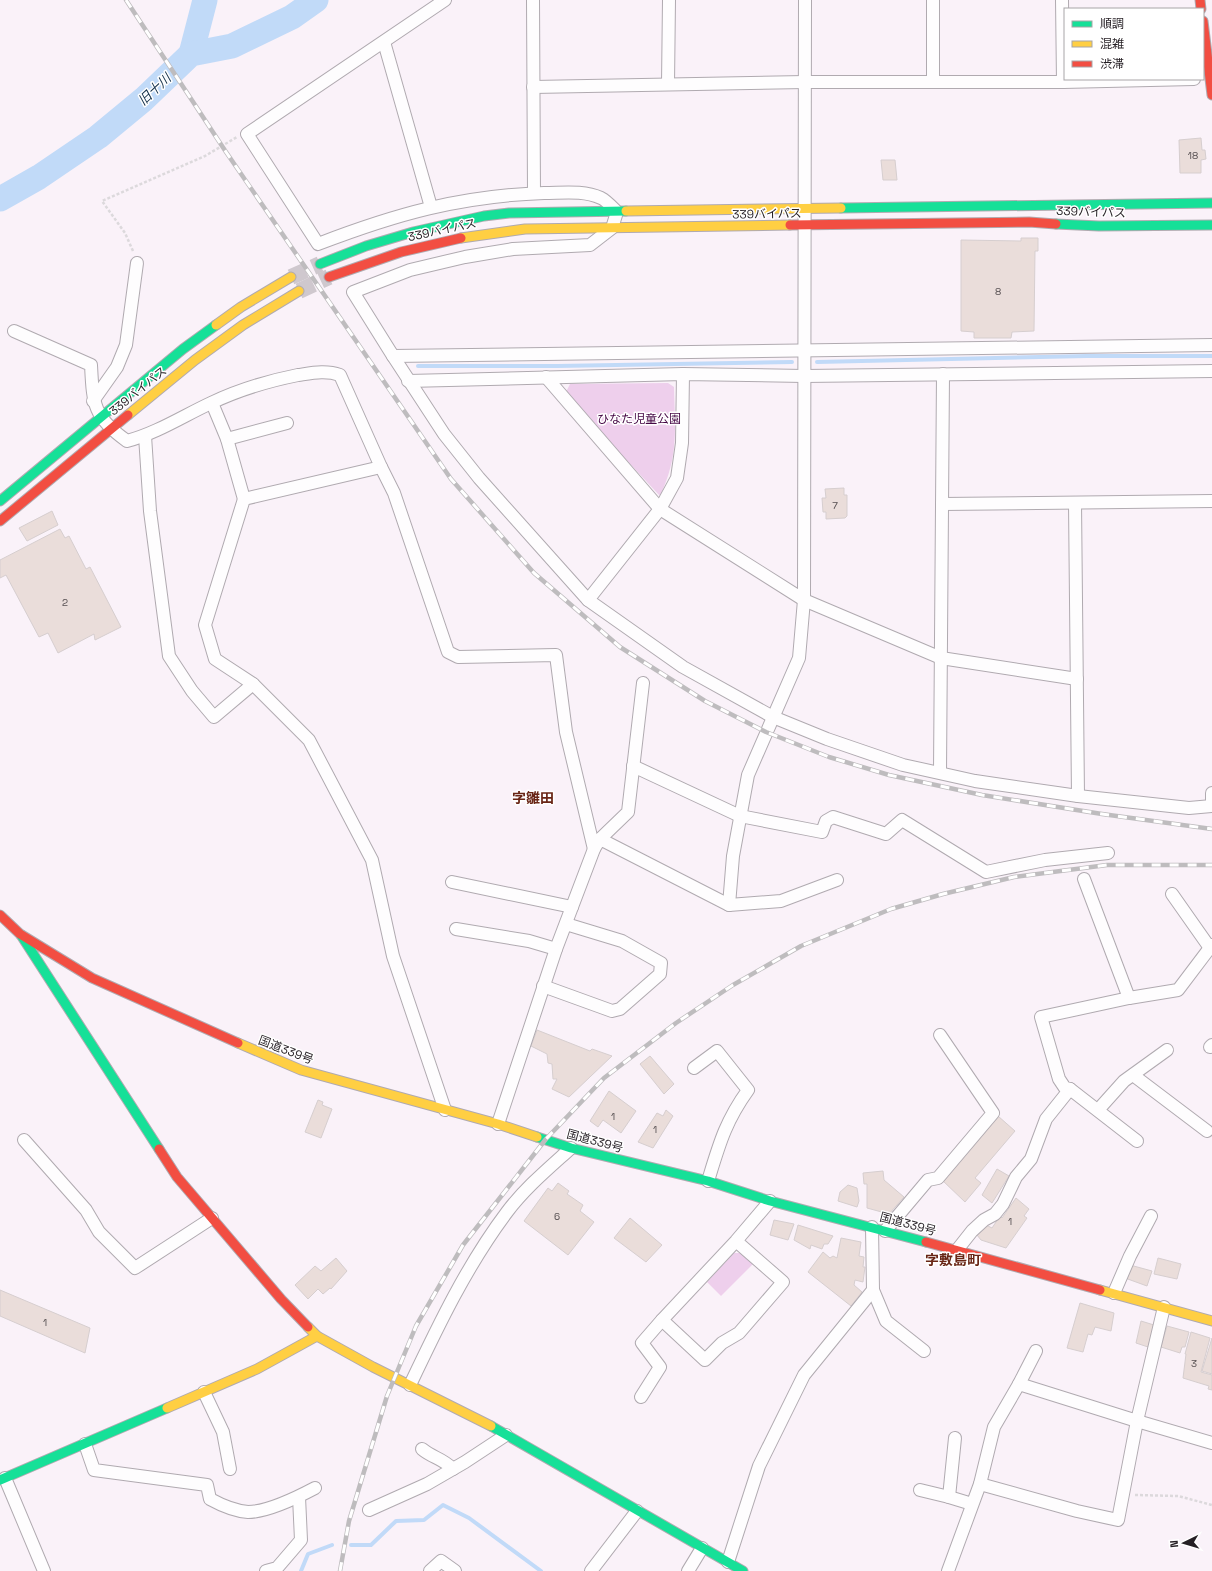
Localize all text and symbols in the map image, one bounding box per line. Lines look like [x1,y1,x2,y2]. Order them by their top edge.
legend [1064,8,1204,80]
text: 順調 [1100,16,1124,32]
text: 混雑 [1100,36,1124,52]
text: 渋滞 [1100,56,1124,72]
water label: 旧十川 [134,68,176,109]
house number: 18 [1188,149,1198,162]
street label: 339バイパス [1056,203,1126,221]
street label: 339バイパス [732,205,802,223]
street label: 339バイパス [406,215,478,245]
house number: 8 [995,285,1001,298]
street label: 339バイパス [106,363,170,419]
park label: ひなた児童公園 [597,411,681,427]
house number: 7 [832,499,838,512]
house number: 2 [62,596,68,609]
district label: 字雛田 [512,789,554,807]
street label: 国道339号 [256,1032,316,1068]
house number: 1 [611,1110,615,1123]
house number: 1 [653,1123,657,1136]
street label: 国道339号 [565,1126,625,1156]
street label: 国道339号 [878,1209,938,1239]
house number: 6 [554,1210,560,1223]
house number: 1 [1008,1215,1012,1228]
district label: 字敷島町 [925,1251,981,1269]
house number: 1 [43,1316,47,1329]
house number: 3 [1191,1357,1197,1370]
north arrow [1164,1523,1204,1563]
text: N [1167,1540,1181,1548]

